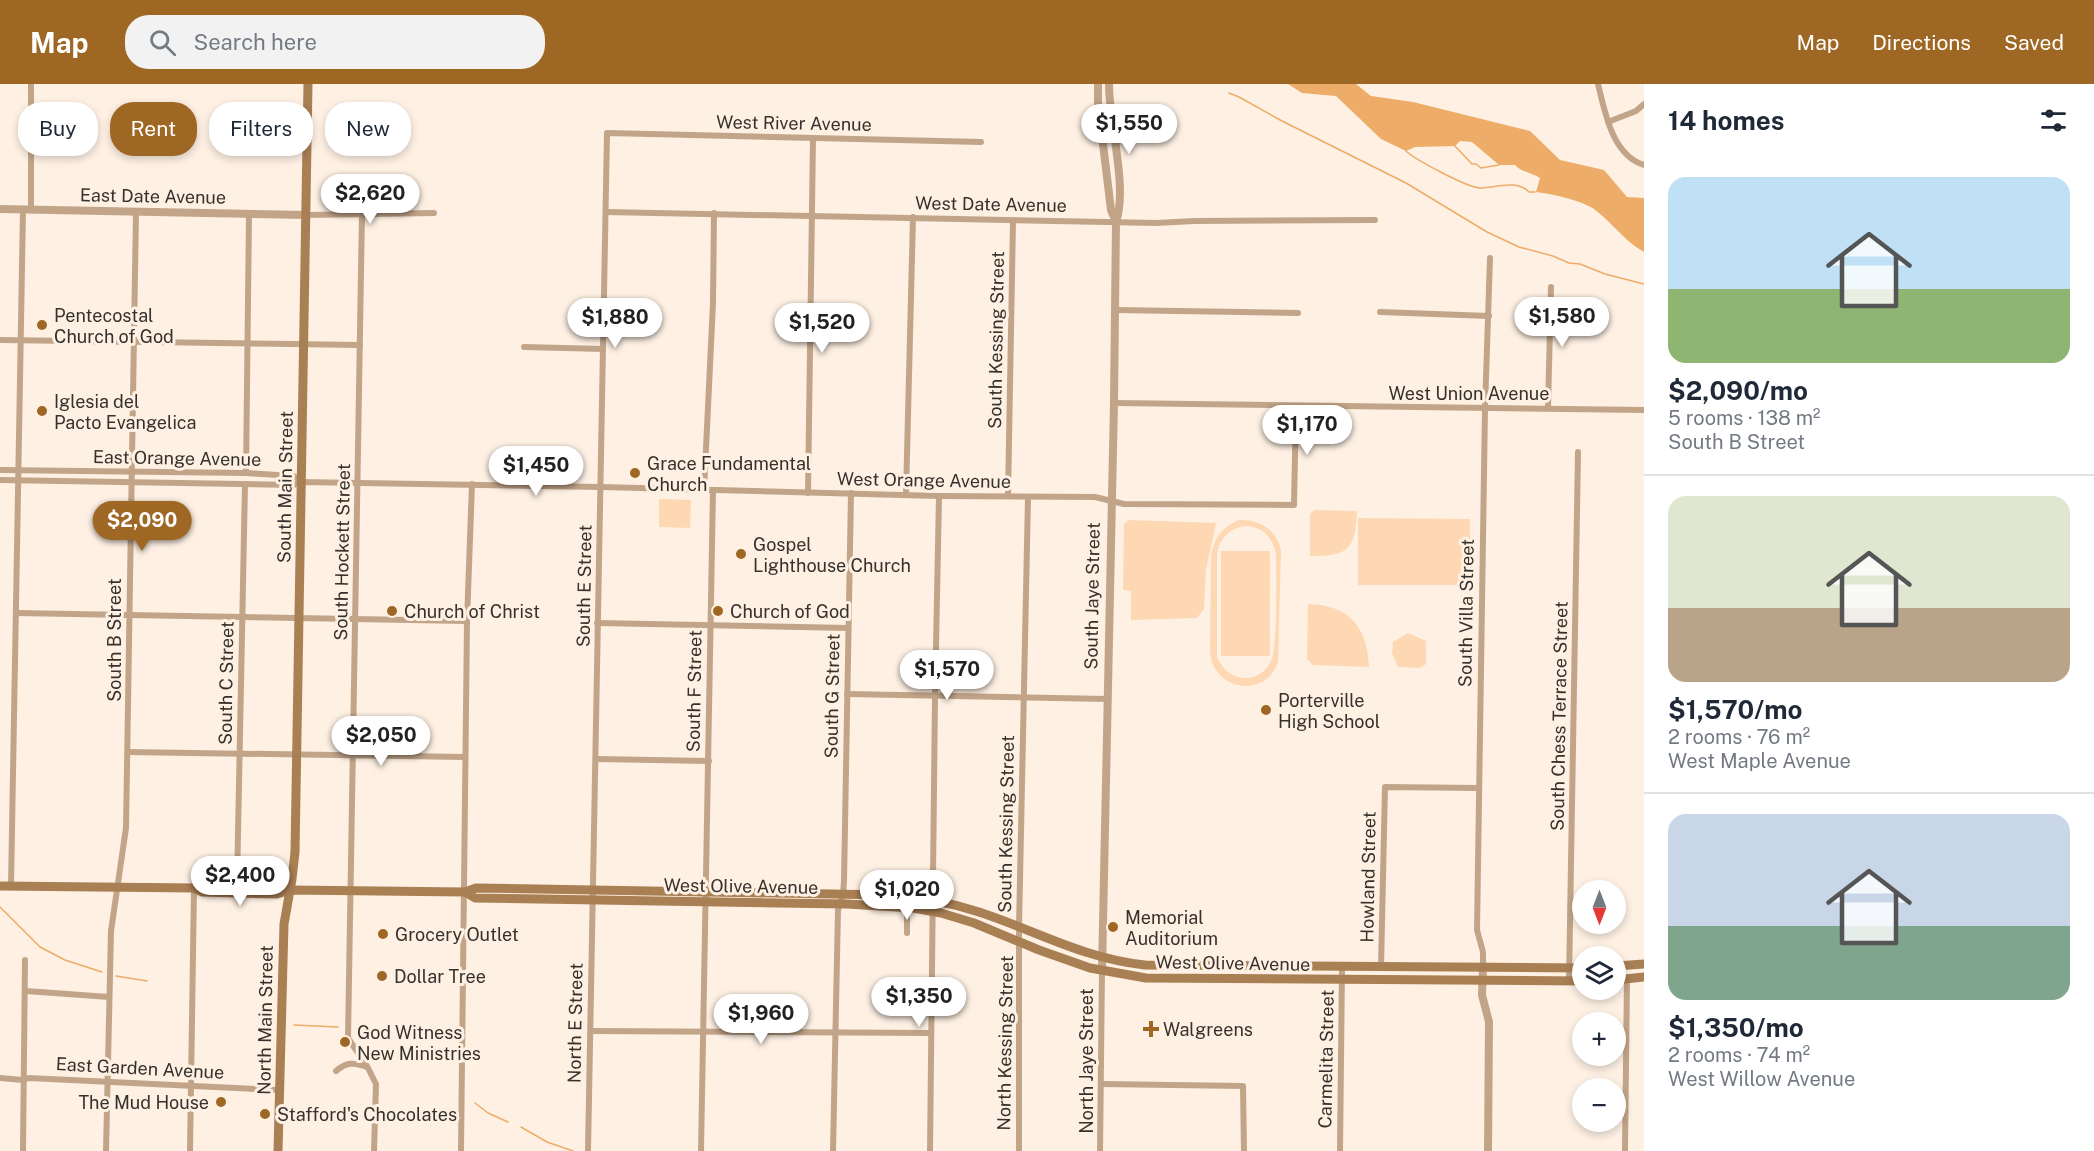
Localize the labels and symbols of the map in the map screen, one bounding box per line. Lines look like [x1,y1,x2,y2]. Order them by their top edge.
pin: $1,550 [1080,104,1178,155]
street label: West River Avenue [716,111,872,135]
pin: $2,620 [321,174,419,225]
street label: East Date Avenue [80,184,226,208]
street label: West Date Avenue [915,192,1067,216]
street label: South Kessing Street [984,251,1008,429]
pin: $1,580 [1513,297,1611,348]
pin: $1,880 [566,298,664,349]
pin: $1,520 [773,303,871,354]
place label: Pentecostal Church of God [54,305,174,347]
marker: Pentecostal Church of God [35,318,49,332]
street label: West Union Avenue [1389,383,1549,404]
place label: Iglesia del Pacto Evangelica [54,391,196,433]
marker: Iglesia del Pacto Evangelica [35,404,49,418]
pin: $1,170 [1258,405,1356,456]
street label: South Main Street [273,411,297,563]
street label: East Orange Avenue [93,446,261,470]
pin: $1,450 [487,446,585,497]
place label: Grace Fundamental Church [647,453,811,495]
street label: South Hockett Street [330,463,354,641]
marker: Grace Fundamental Church [628,466,642,480]
street label: West Orange Avenue [837,468,1011,492]
pin: $2,090 [93,501,191,552]
street label: South Jaye Street [1080,522,1104,670]
street label: South E Street [572,525,596,647]
place label: Gospel Lighthouse Church [753,534,911,576]
street label: South Villa Street [1454,539,1478,687]
marker: Gospel Lighthouse Church [734,547,748,561]
street label: South B Street [104,578,125,702]
place label: Church of Christ [404,601,540,622]
place label: Church of God [730,601,850,622]
street label: South Chess Terrace Street [1546,601,1572,831]
marker: Church of Christ [385,604,399,618]
marker: Church of God [711,604,725,618]
street label: South C Street [214,621,238,745]
street label: South F Street [682,630,706,752]
street label: South G Street [820,634,844,758]
pin: $1,570 [898,650,996,701]
place label: Porterville High School [1278,690,1380,732]
marker: Porterville High School [1259,703,1273,717]
pin: $2,050 [332,716,430,767]
street label: South Kessing Street [994,735,1018,913]
street label: Howland Street [1356,811,1380,943]
pin: $2,400 [191,856,289,907]
pin: $1,020 [858,870,956,921]
street label: West Olive Avenue [663,874,819,898]
north arrow [1572,880,1626,934]
place label: Memorial Auditorium [1125,907,1218,949]
marker: Memorial Auditorium [1106,920,1120,934]
place label: Grocery Outlet [395,924,519,945]
marker: Grocery Outlet [376,927,390,941]
street label: North Main Street [253,945,277,1095]
street label: West Olive Avenue [1155,951,1311,975]
street label: North Kessing Street [993,955,1017,1131]
street label: North E Street [563,963,587,1083]
place label: Dollar Tree [394,966,486,987]
marker: Dollar Tree [375,969,389,983]
pin: $1,350 [870,977,968,1028]
street label: North Jaye Street [1076,988,1097,1134]
street label: Carmelita Street [1314,989,1338,1129]
pin: $1,960 [712,994,810,1045]
place label: Walgreens [1163,1019,1253,1040]
place label: God Witness New Ministries [357,1022,481,1064]
marker: Walgreens [1144,1022,1158,1036]
marker: God Witness New Ministries [338,1035,352,1049]
street label: East Garden Avenue [55,1053,225,1083]
place label: The Mud House [78,1092,209,1113]
marker: The Mud House [214,1095,228,1109]
place label: Stafford's Chocolates [277,1104,457,1125]
marker: Stafford's Chocolates [258,1107,272,1121]

